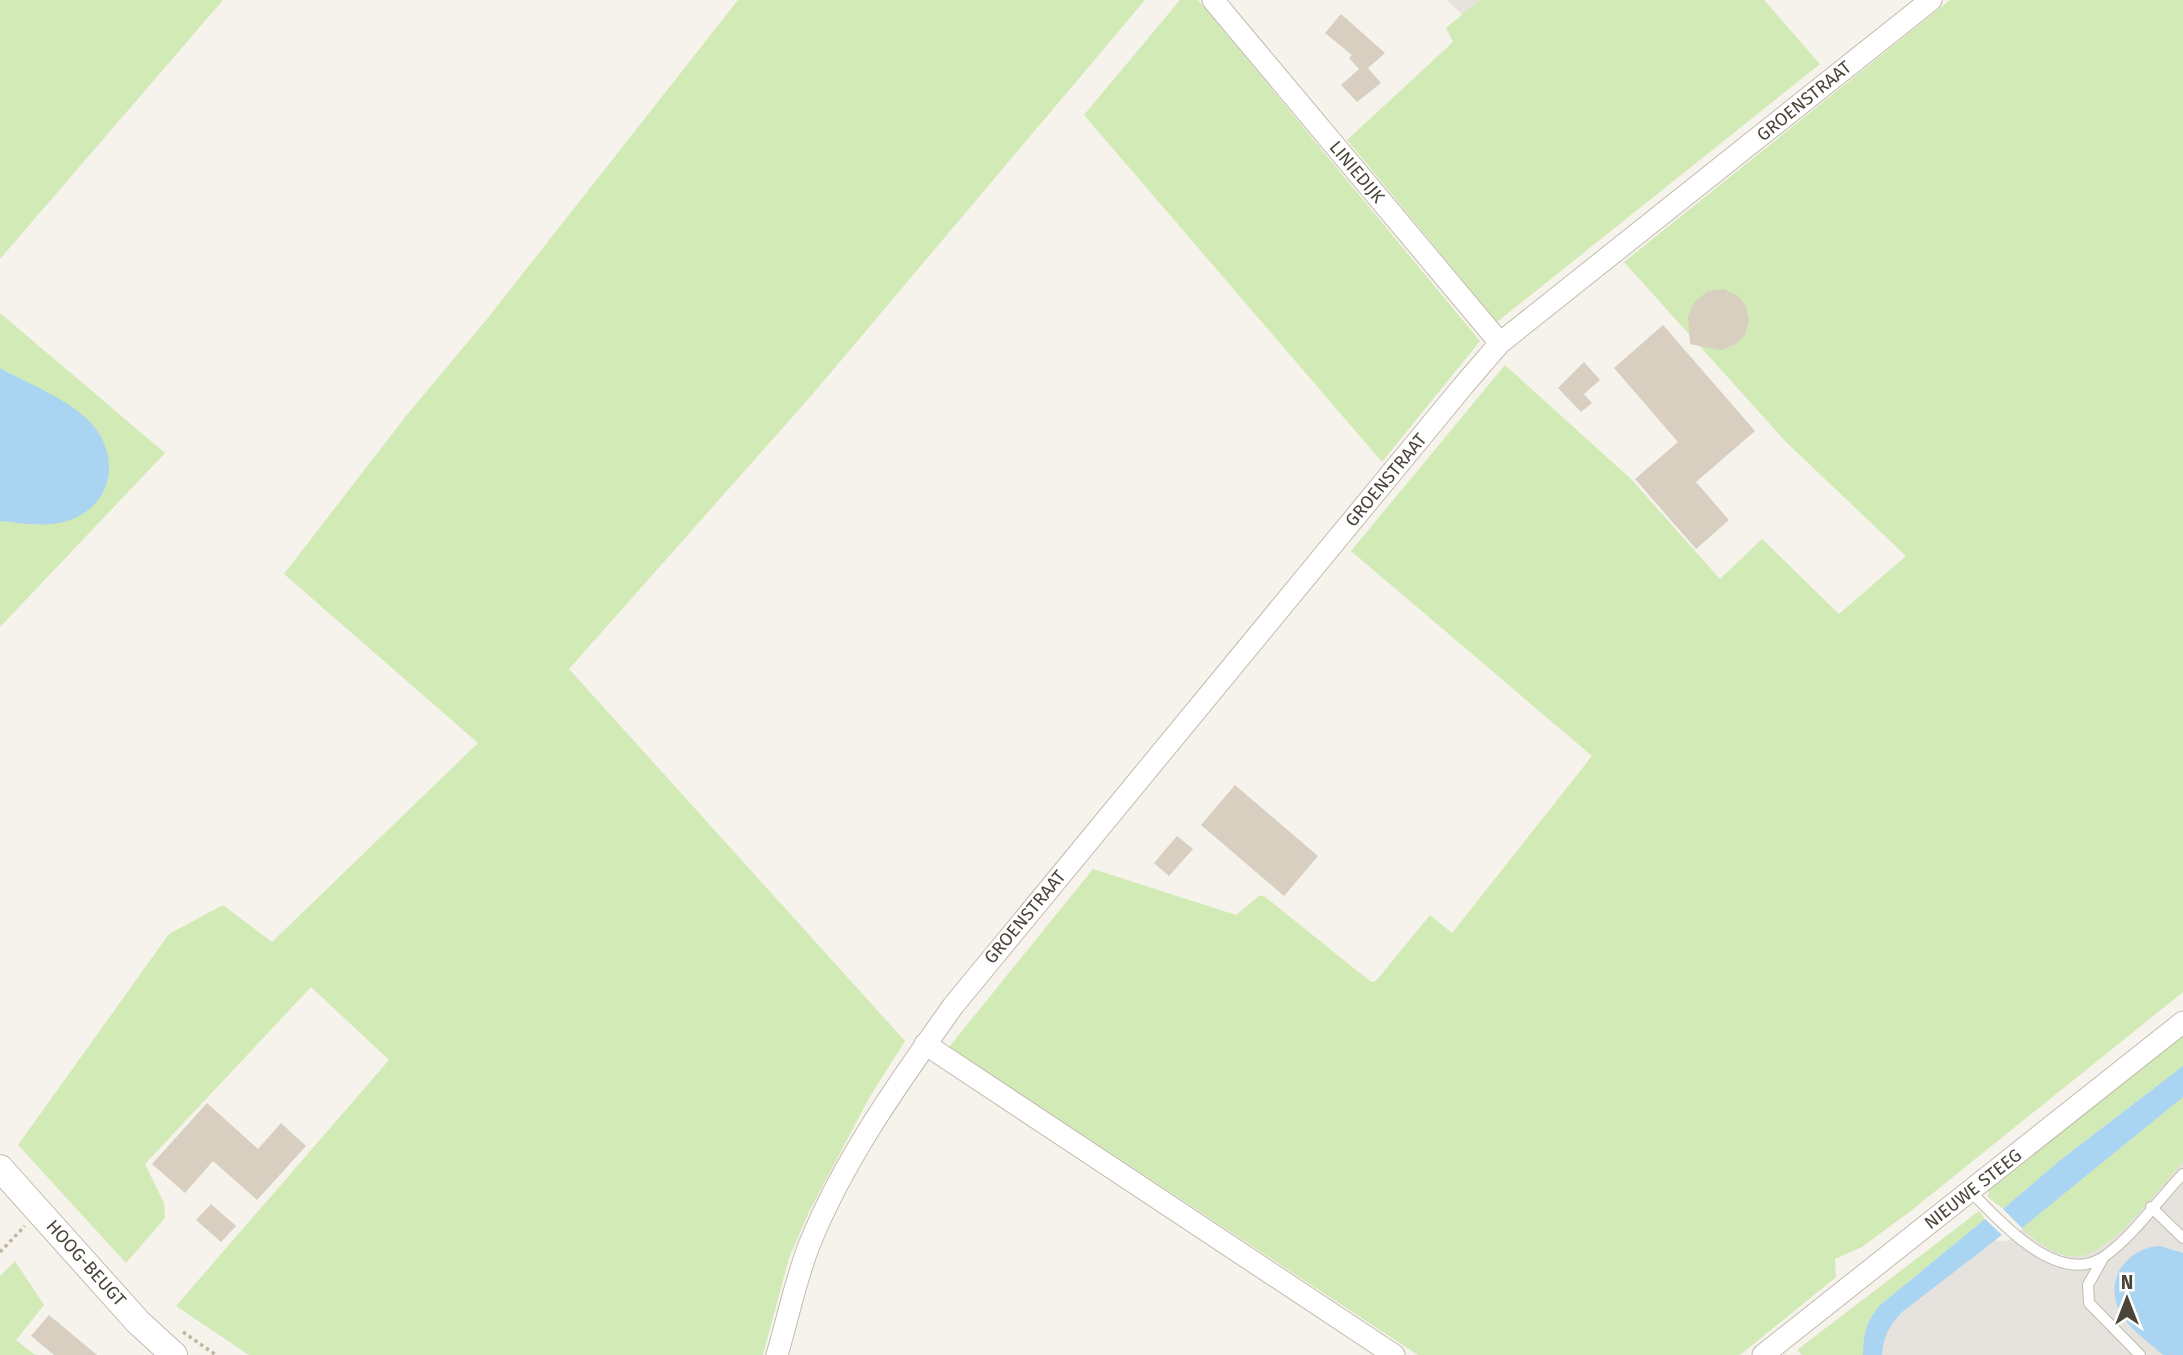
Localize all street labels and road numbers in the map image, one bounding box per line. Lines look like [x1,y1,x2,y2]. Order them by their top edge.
street label: GROENSTRAAT [1752,56,1856,146]
street label: LINIEDIJK [1325,136,1390,208]
street label: GROENSTRAAT [1341,428,1432,531]
street label: GROENSTRAAT [980,865,1071,968]
street label: NIEUWE STEEG [1920,1144,2026,1234]
street label: HOOG-BEUGT [41,1215,131,1311]

